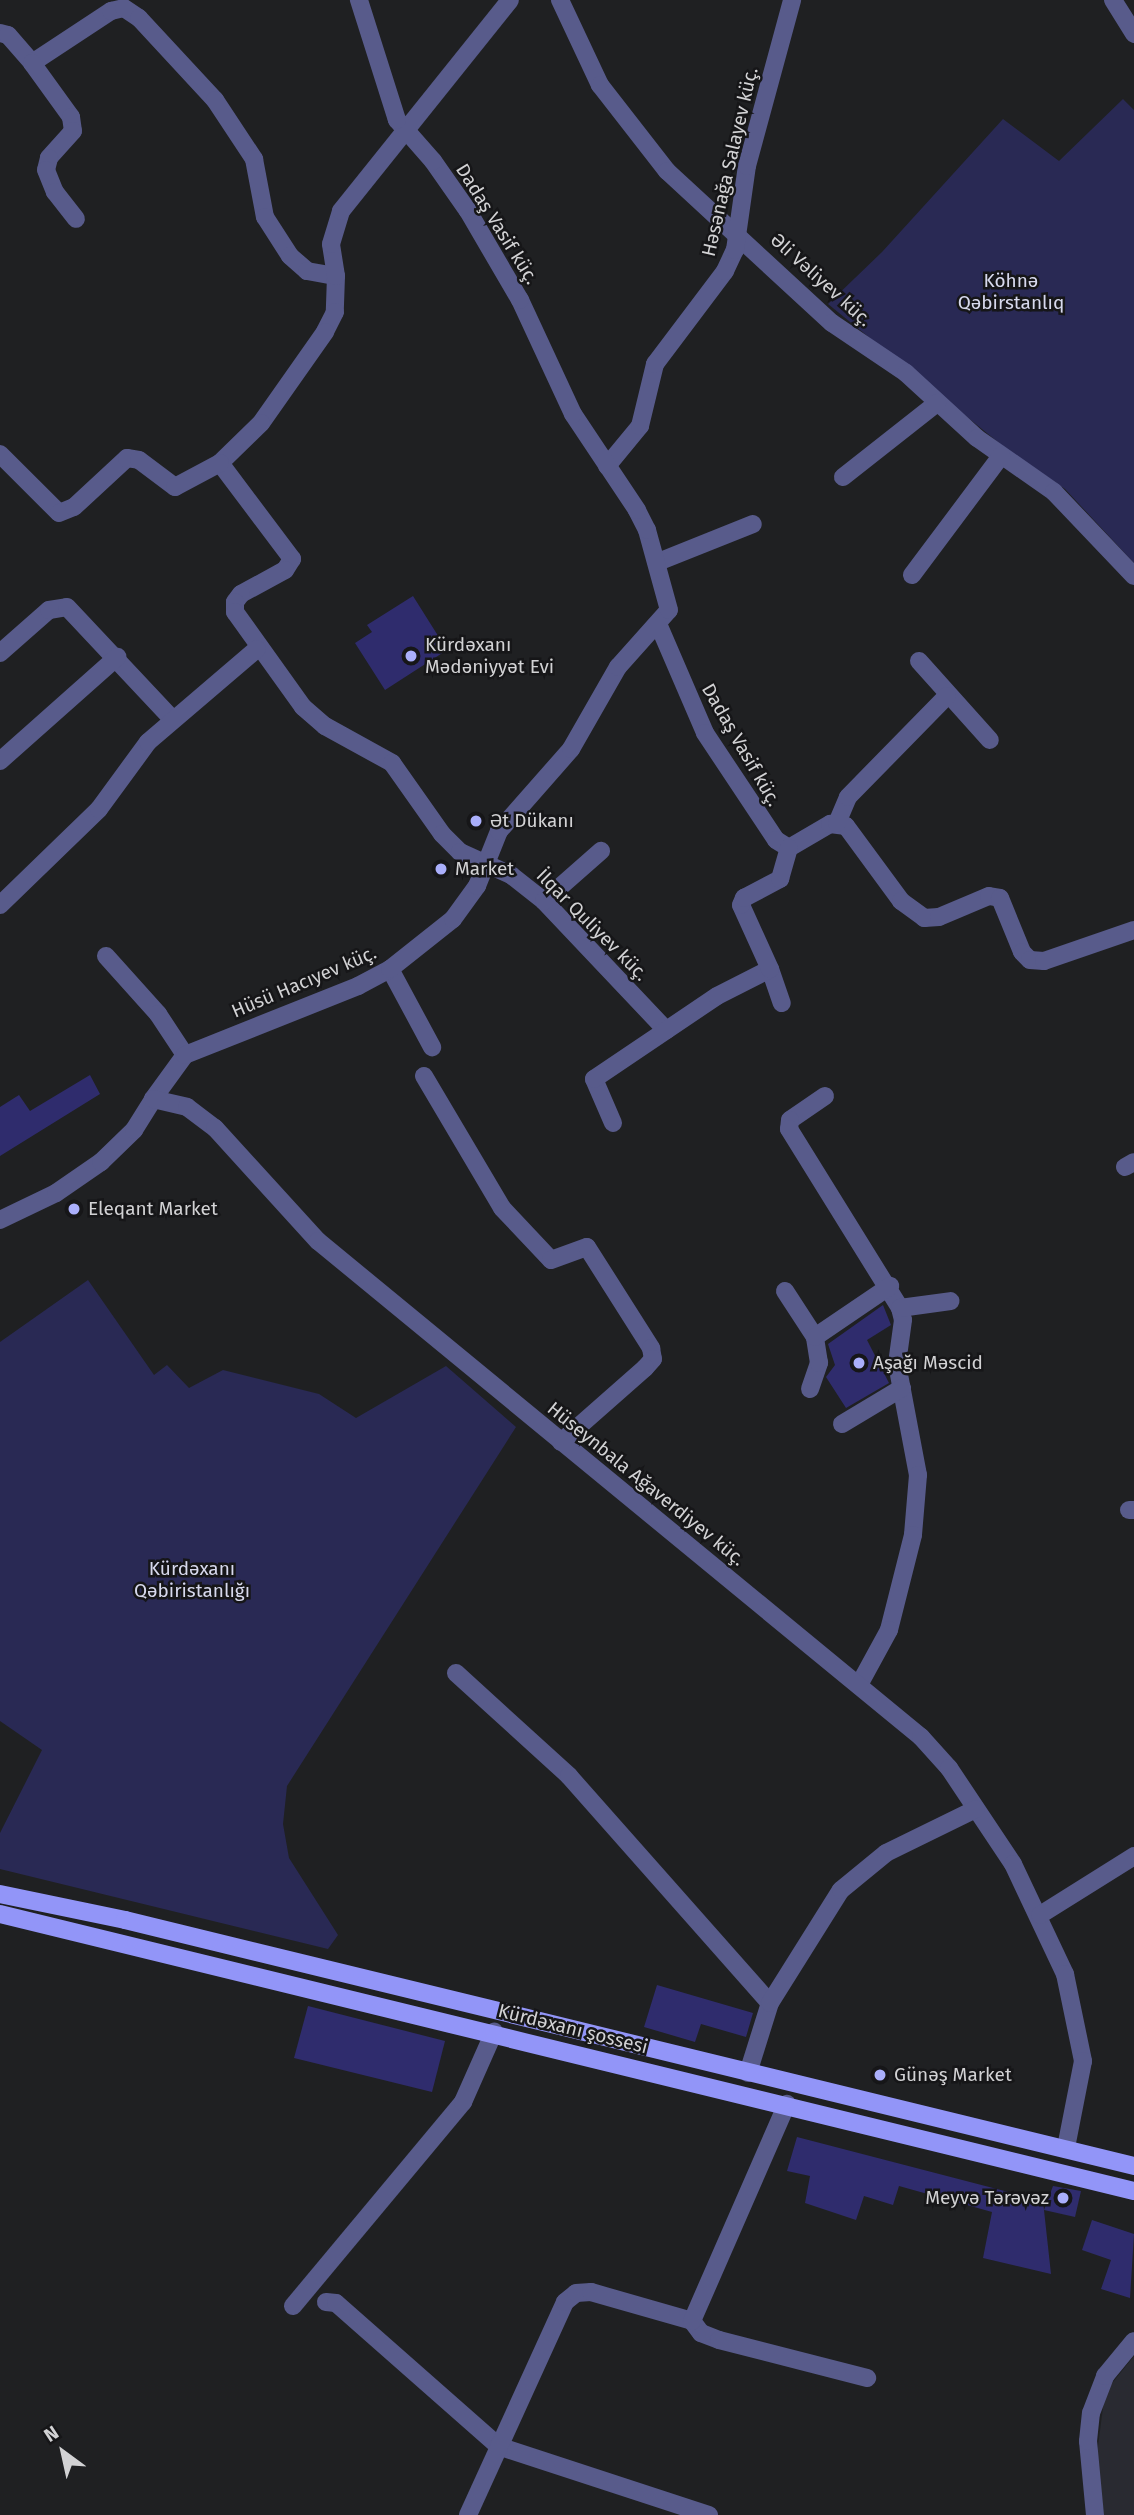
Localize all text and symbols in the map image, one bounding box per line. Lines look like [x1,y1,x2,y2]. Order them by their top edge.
street label: Həsənağa Salayev küç. [697,65,763,259]
street label: Dadaş Vasif küç. [451,160,543,288]
street label: Əli Vəliyev küç. [766,229,876,331]
park label: Köhnə Qəbirstanlıq [958,270,1064,314]
place label: Kürdəxanı Mədəniyyət Evi [425,634,554,678]
marker: Kürdəxanı Mədəniyyət Evi [403,648,419,664]
street label: Dadaş Vasif küç. [697,680,785,810]
place label: Ət Dükanı [490,810,574,832]
marker: Ət Dükanı [468,813,484,829]
place label: Market [455,858,514,880]
marker: Market [433,861,449,877]
street label: İlqar Quliyev küç. [531,864,653,986]
street label: Hüsü Hacıyev küç. [228,941,380,1023]
place label: Eleqant Market [88,1198,218,1220]
marker: Eleqant Market [66,1201,82,1217]
place label: Aşağı Məscid [873,1352,983,1374]
marker: Aşağı Məscid [851,1355,867,1371]
street label: Hüseynbala Ağaverdiyev küç. [543,1397,749,1571]
park label: Kürdəxanı Qəbiristanlığı [134,1558,250,1602]
street label: Kürdəxanı şossesi [496,1999,650,2059]
place label: Günəş Market [894,2064,1012,2086]
marker: Günəş Market [872,2067,888,2083]
place label: Meyvə Tərəvəz [925,2187,1049,2209]
marker: Meyvə Tərəvəz [1055,2190,1071,2206]
north arrow [28,2417,98,2487]
text: N [40,2421,63,2447]

